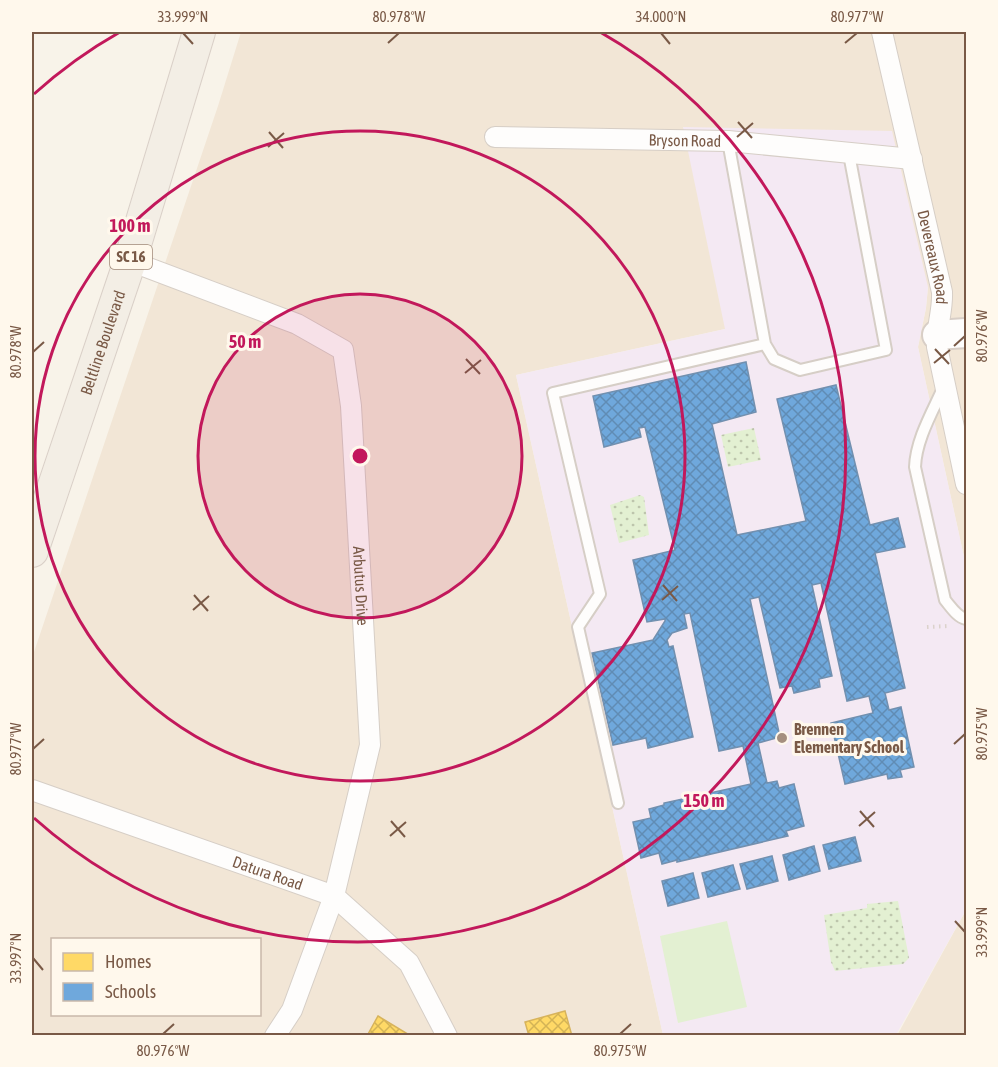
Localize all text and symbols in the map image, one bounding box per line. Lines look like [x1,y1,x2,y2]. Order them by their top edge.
text: 33.999°N [158,8,208,25]
text: 80.978°W [373,8,426,25]
text: 34.000°N [636,8,686,25]
text: 80.977°W [831,8,884,25]
street label: Bryson Road [648,131,721,150]
street label: Devereaux Road [914,208,951,305]
text: 100 m [110,215,150,236]
road number: SC 16 [110,245,152,269]
street label: Beltline Boulevard [76,288,128,397]
text: 80.976°W [973,309,990,362]
text: 80.978°W [7,325,24,378]
text: 50 m [229,331,261,352]
centre of rings [350,446,370,466]
street label: Arbutus Drive [350,546,372,626]
text: 80.975°W [973,707,990,760]
place label: Brennen Elementary School [794,720,905,756]
text: 80.977°W [7,722,24,775]
marker: Brennen Elementary School [775,731,789,745]
text: 150 m [684,790,724,811]
street label: Datura Road [230,852,306,893]
text: 33.999°N [973,907,990,957]
text: 33.997°N [7,933,24,983]
legend [51,938,261,1016]
text: Homes [105,951,151,972]
text: Schools [105,981,156,1002]
text: 80.976°W [137,1042,190,1059]
text: 80.975°W [594,1042,647,1059]

